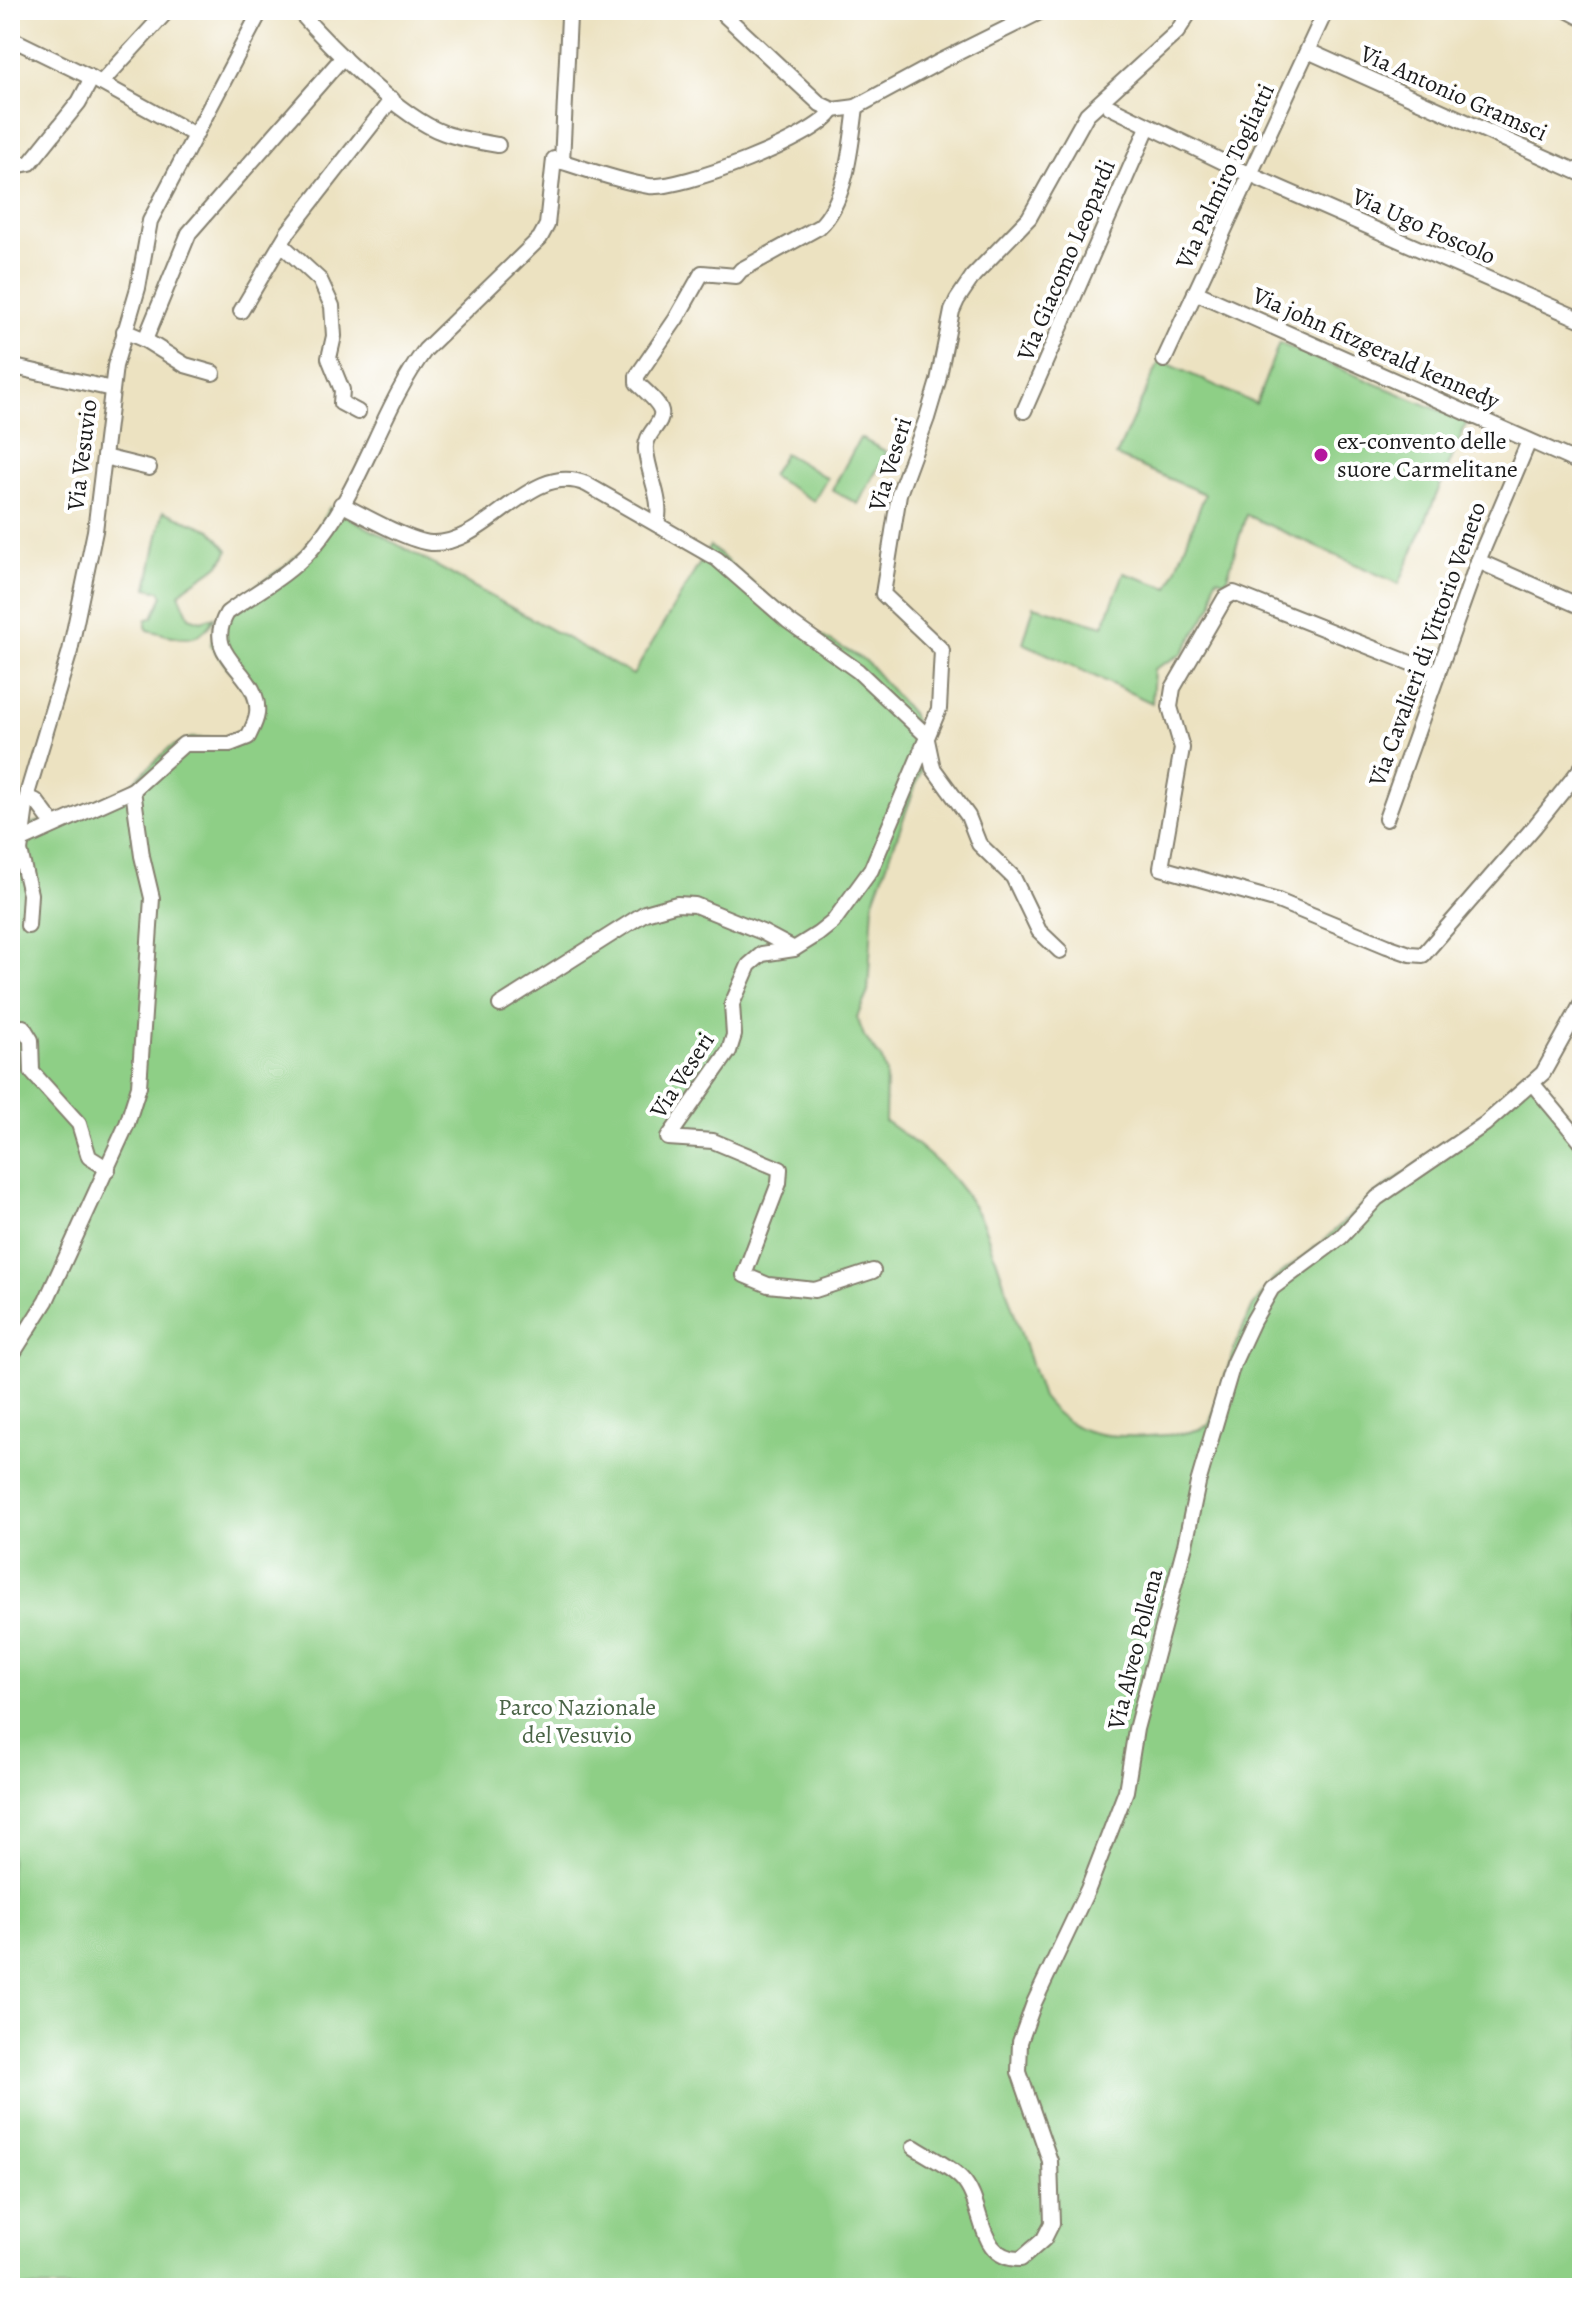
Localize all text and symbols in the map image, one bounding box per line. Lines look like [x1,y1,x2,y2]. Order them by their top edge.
street label: Via Antonio Gramsci [1354,37,1553,149]
street label: Via Palmiro Togliatti [1168,78,1282,275]
street label: Via Giacomo Leopardi [1009,154,1123,366]
street label: Via Ugo Foscolo [1346,180,1501,272]
street label: Via john fitzgerald kennedy [1246,279,1505,417]
street label: Via Vesuvio [59,397,105,514]
street label: Via Veseri [860,413,919,516]
place label: ex-convento delle suore Carmelitane [1337,425,1518,485]
marker: ex-convento delle suore Carmelitane [1312,446,1330,464]
street label: Via Cavalieri di Vittorio Veneto [1360,497,1493,792]
street label: Via Veseri [642,1026,722,1125]
street label: Via Alveo Pollena [1099,1565,1171,1734]
park label: Parco Nazionale del Vesuvio [498,1691,656,1751]

